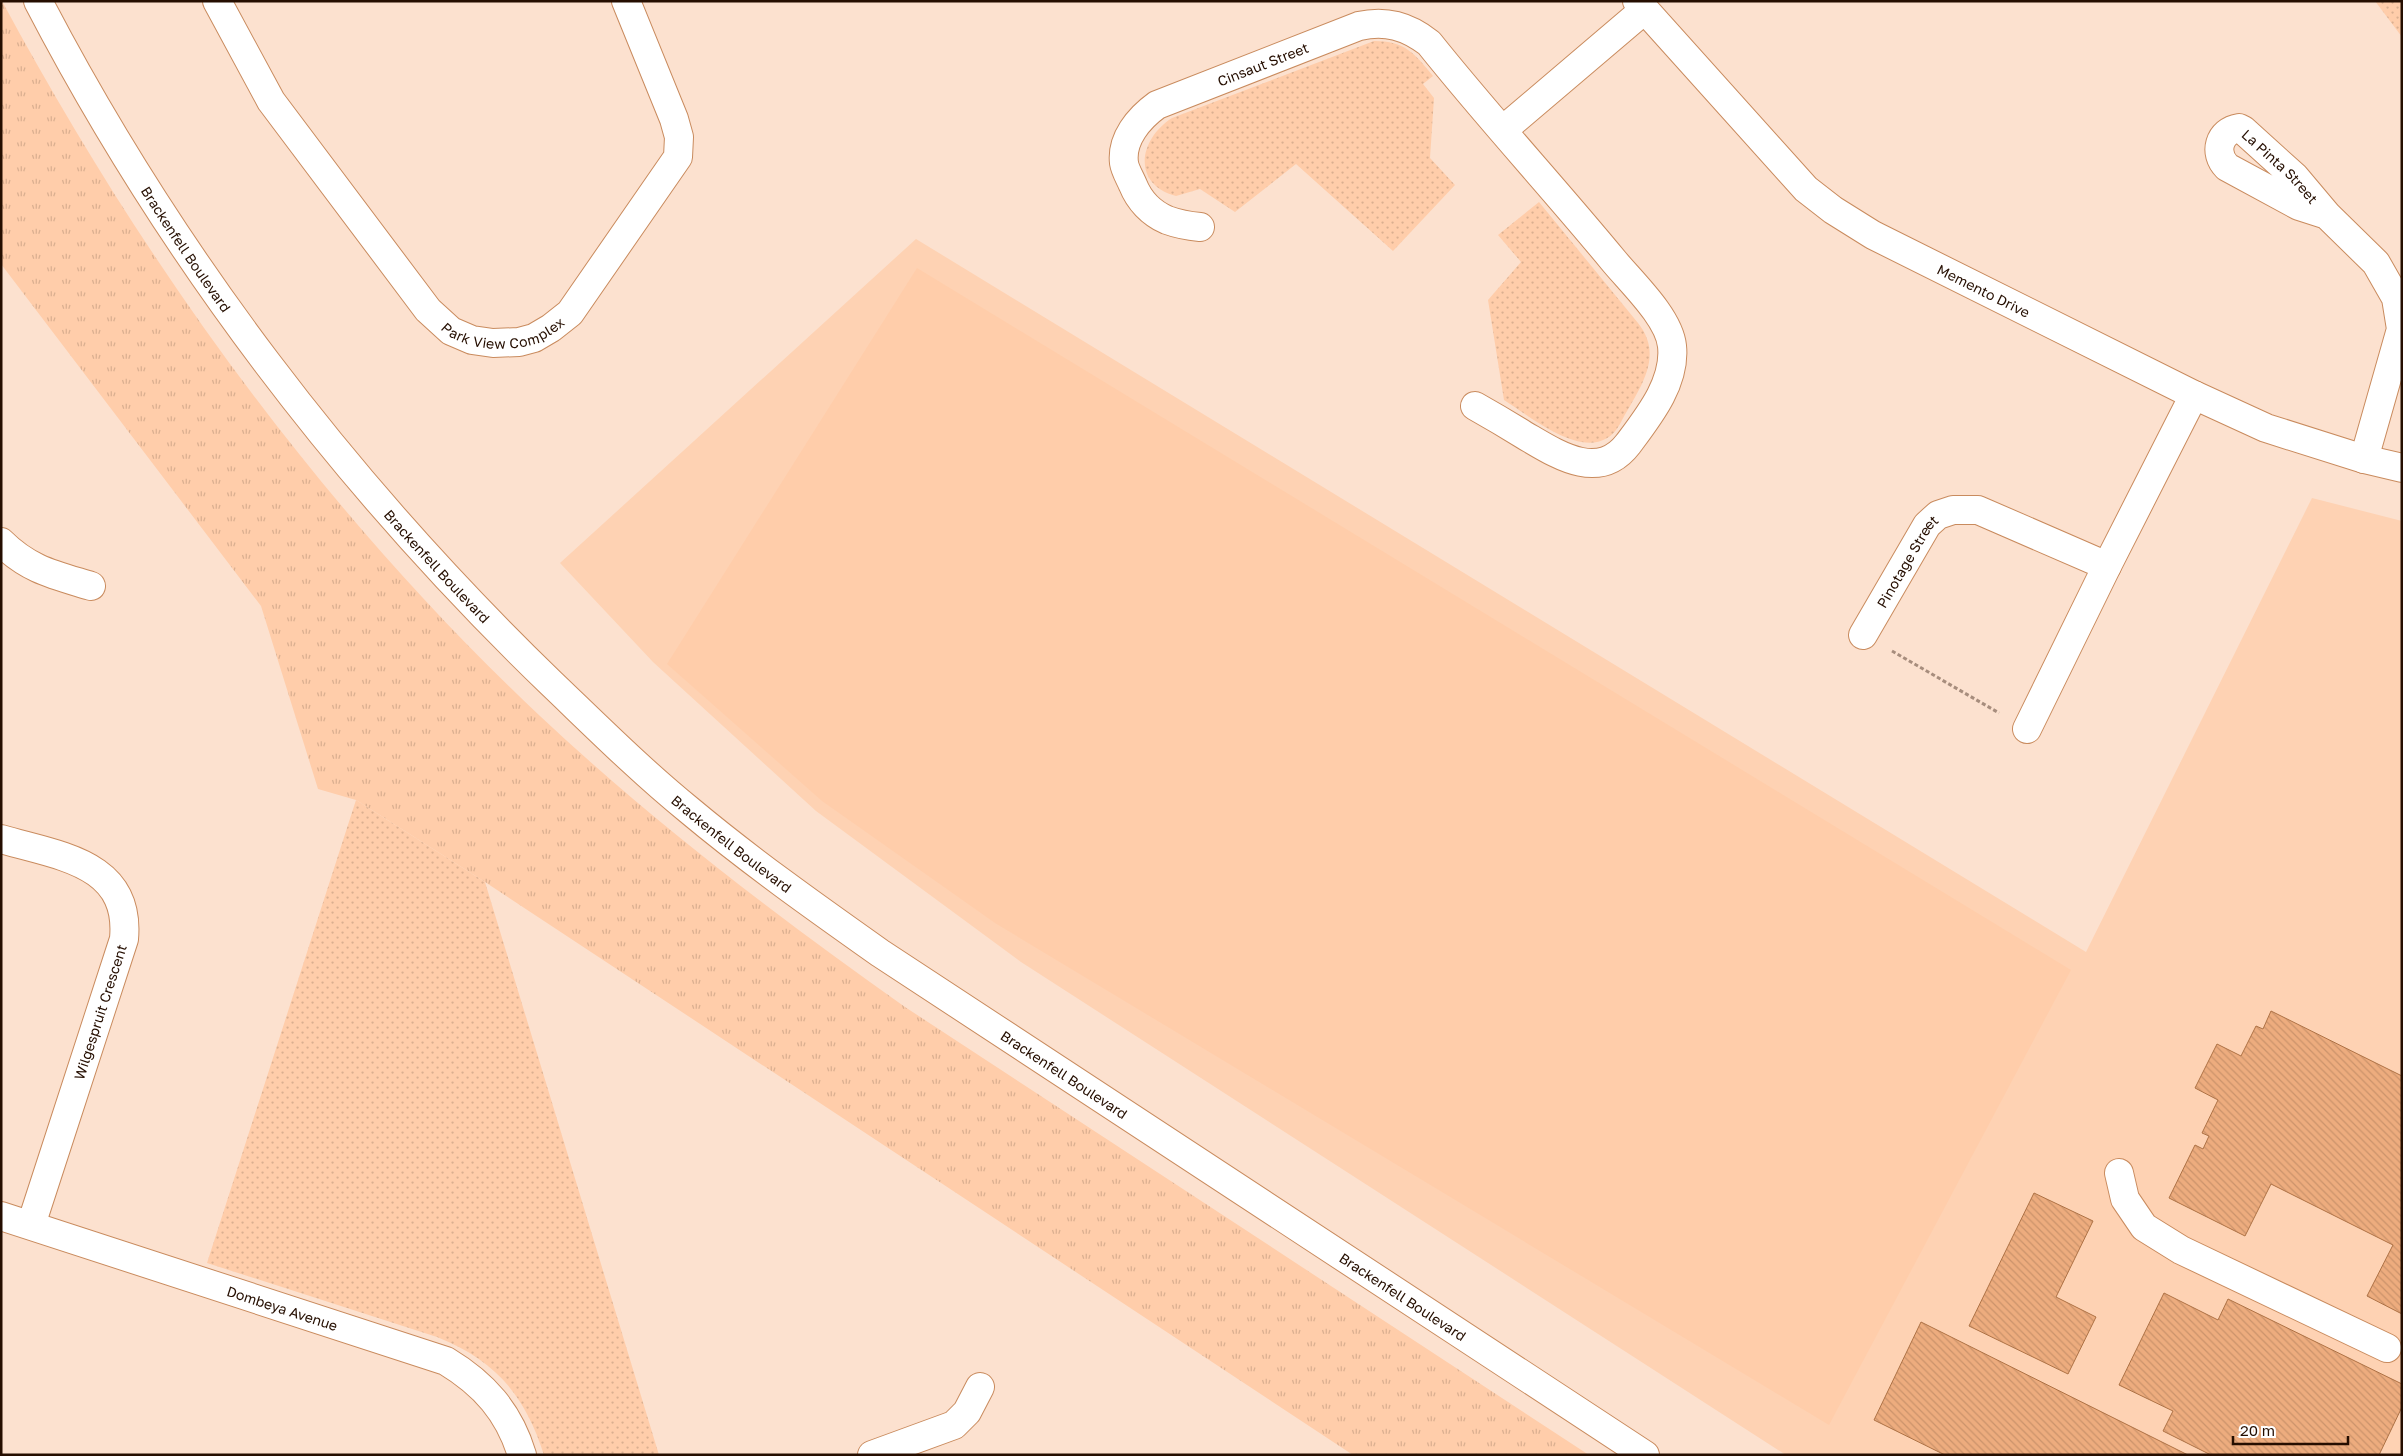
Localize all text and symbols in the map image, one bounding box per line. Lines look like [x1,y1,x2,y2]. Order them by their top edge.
street label: Cinsaut Street [1215,38,1311,89]
street label: La Pinta Street [2239,125,2322,207]
street label: Brackenfell Boulevard [138,183,235,315]
street label: Memento Drive [1935,260,2033,320]
street label: Park View Complex [438,307,568,329]
text: Park View Complex [438,313,567,352]
street label: Brackenfell Boulevard [381,506,494,626]
street label: Pinotage Street [1872,511,1941,610]
street label: Brackenfell Boulevard [668,791,795,896]
street label: Wilgespruit Crescent [70,942,130,1082]
street label: Brackenfell Boulevard [998,1026,1131,1122]
street label: Brackenfell Boulevard [1337,1249,1470,1344]
street label: Dombeya Avenue [225,1282,340,1334]
scale bar [2233,1414,2348,1446]
text: 20 m [2240,1421,2275,1439]

